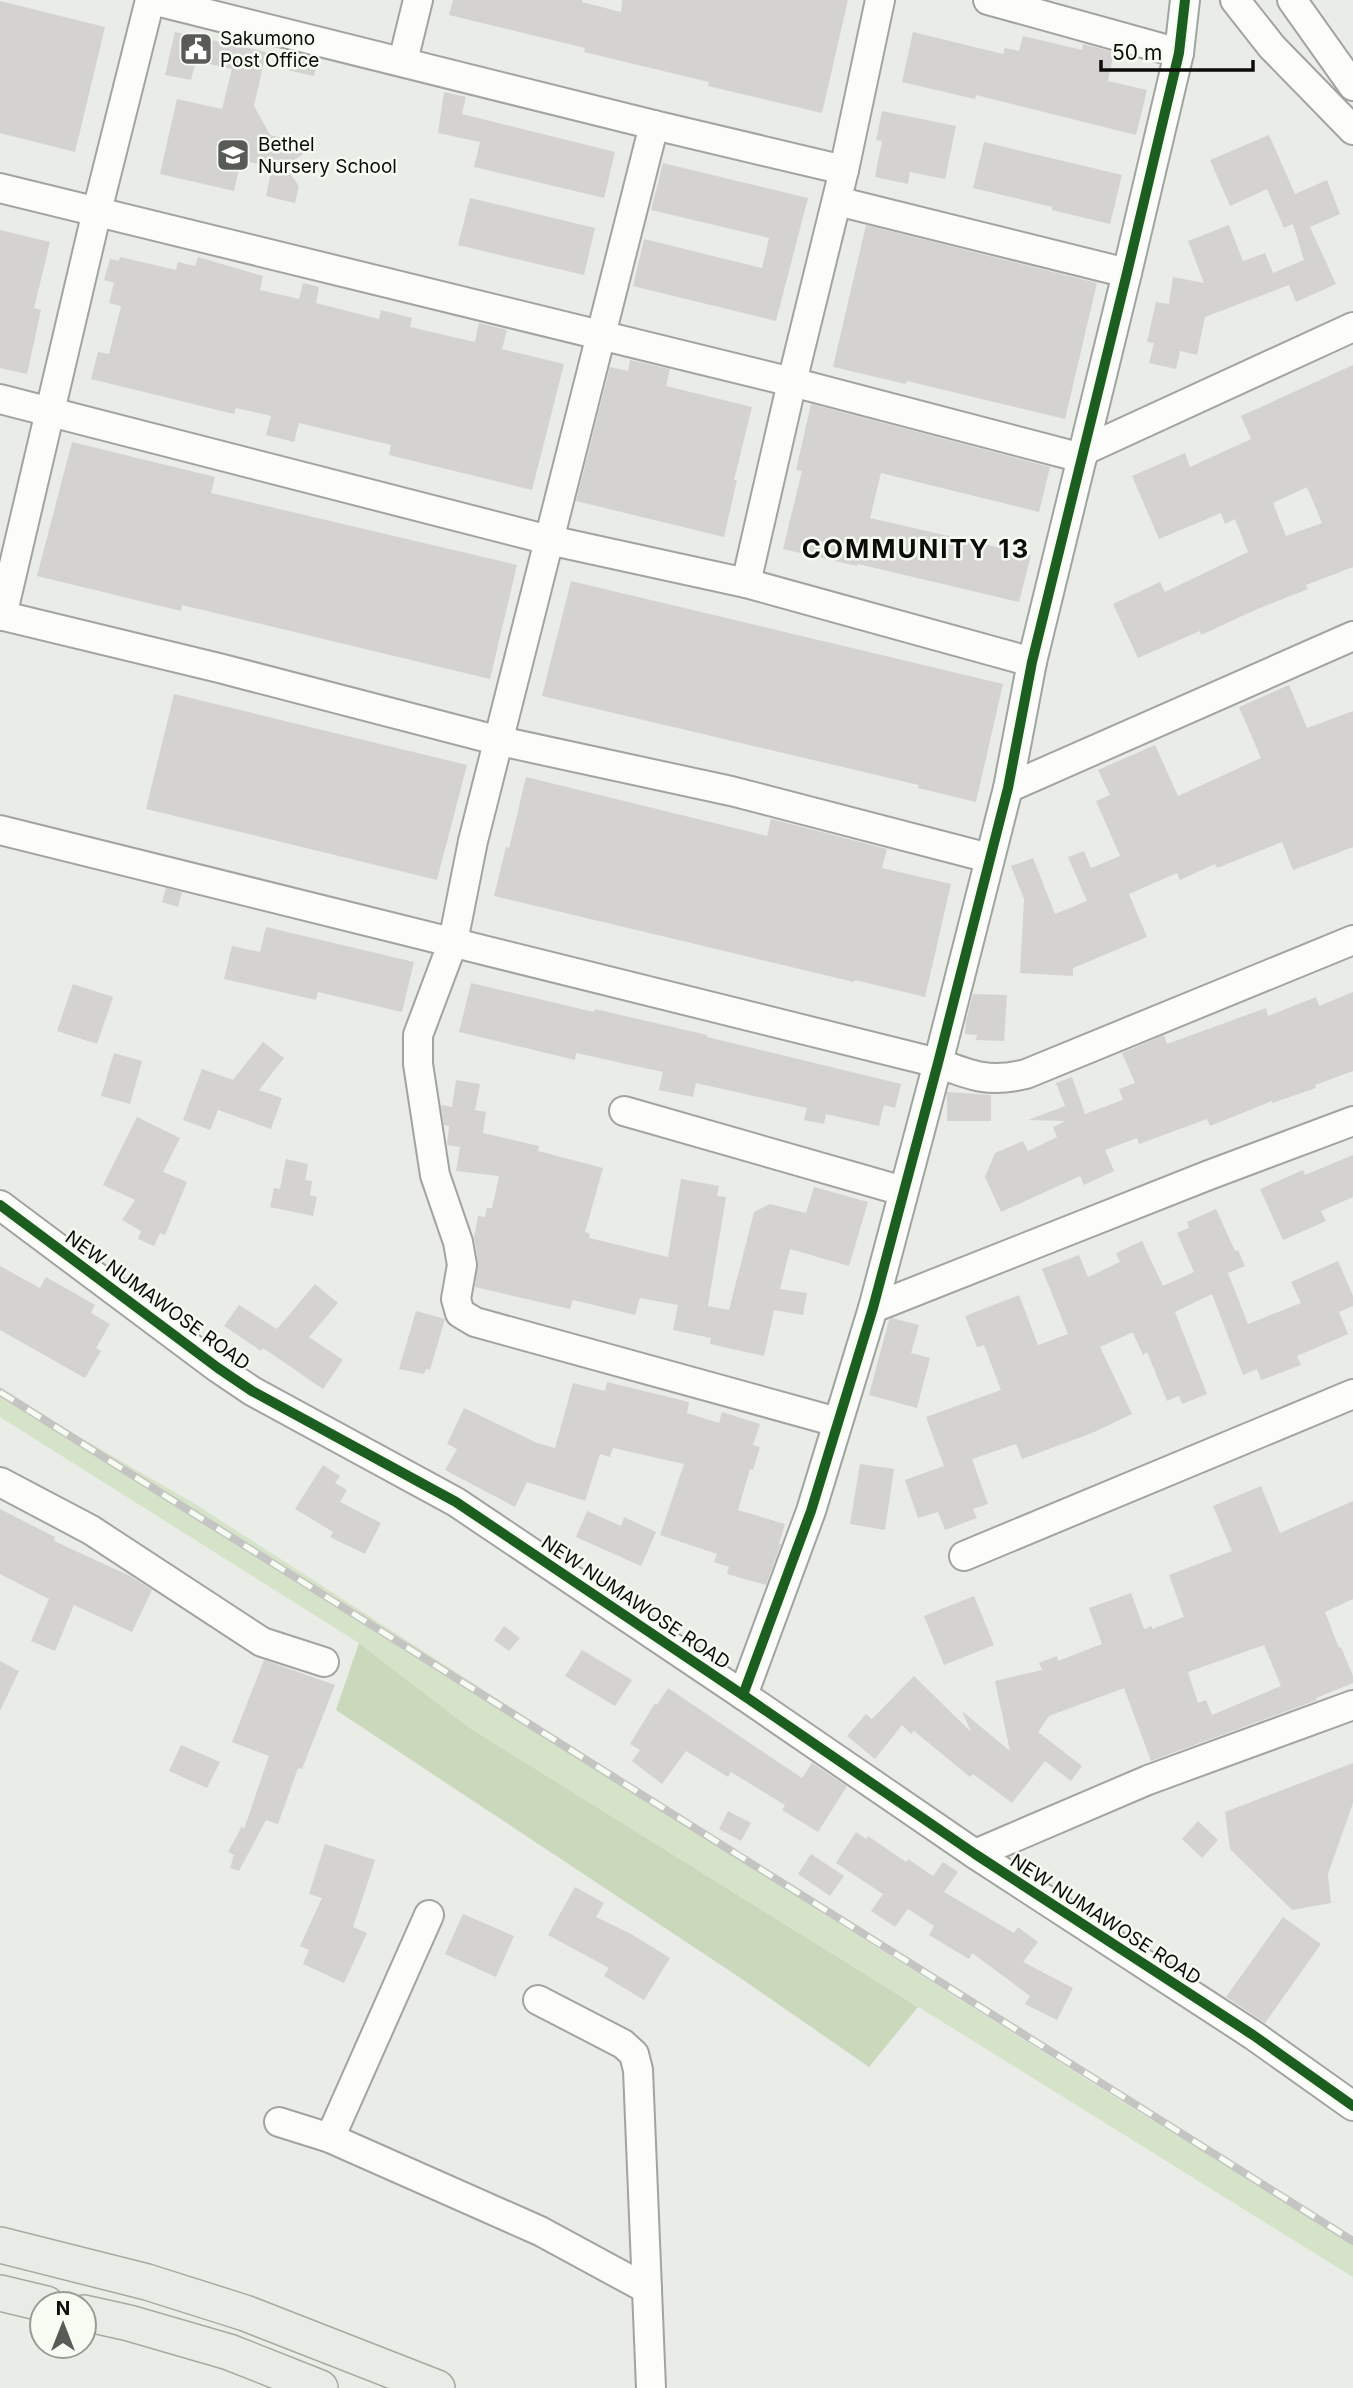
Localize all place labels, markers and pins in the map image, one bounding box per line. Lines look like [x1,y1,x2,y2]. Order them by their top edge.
place label: Sakumono Post Office [220,27,319,72]
public building icon: Sakumono Post Office [177,30,215,68]
place label: Bethel Nursery School [258,133,397,178]
school or university icon: Bethel Nursery School [214,136,252,174]

